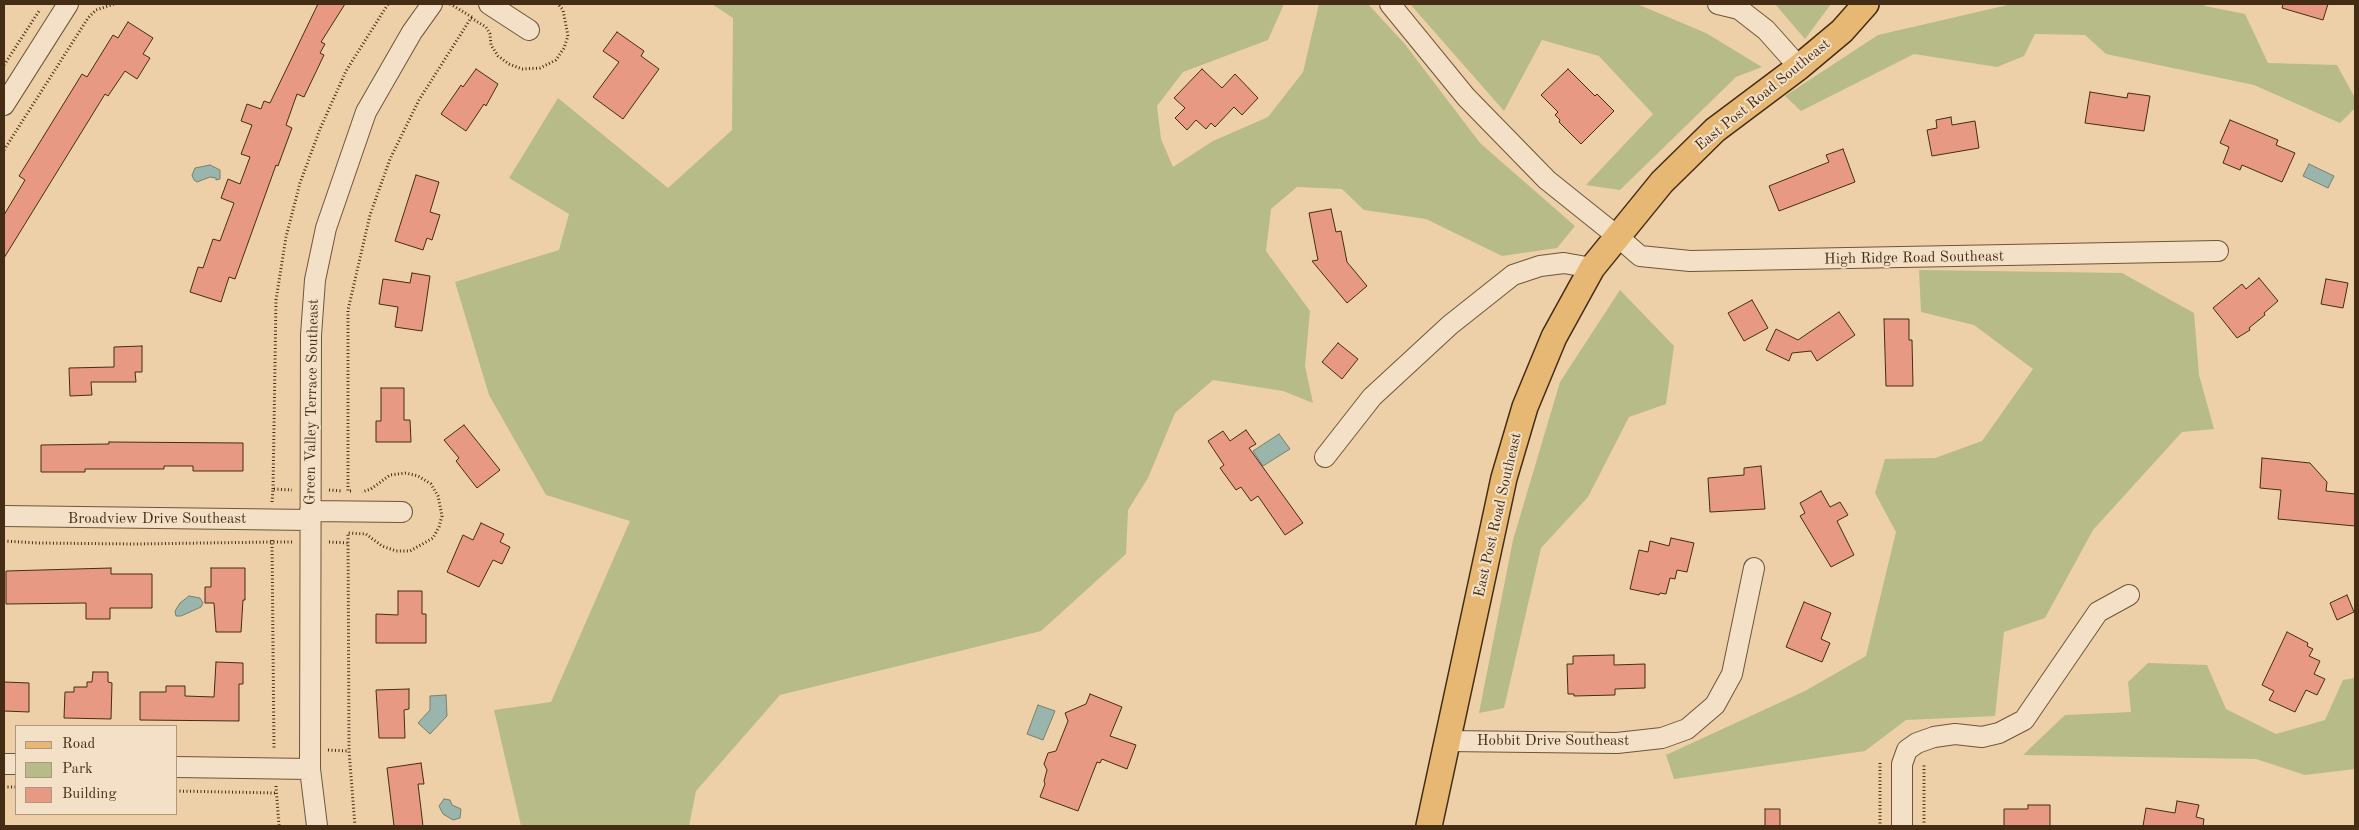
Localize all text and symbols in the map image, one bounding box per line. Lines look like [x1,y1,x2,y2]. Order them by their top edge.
street label: East Post Road Southeast [1692,35,1834,155]
street label: High Ridge Road Southeast [1824,247,2004,269]
street label: Green Valley Terrace Southeast [301,299,323,505]
street label: East Post Road Southeast [1470,431,1526,599]
street label: Broadview Drive Southeast [68,510,246,528]
legend [15,725,178,815]
street label: Hobbit Drive Southeast [1477,732,1629,750]
text: Road [62,737,95,752]
text: Park [62,762,93,777]
text: Building [62,787,117,802]

